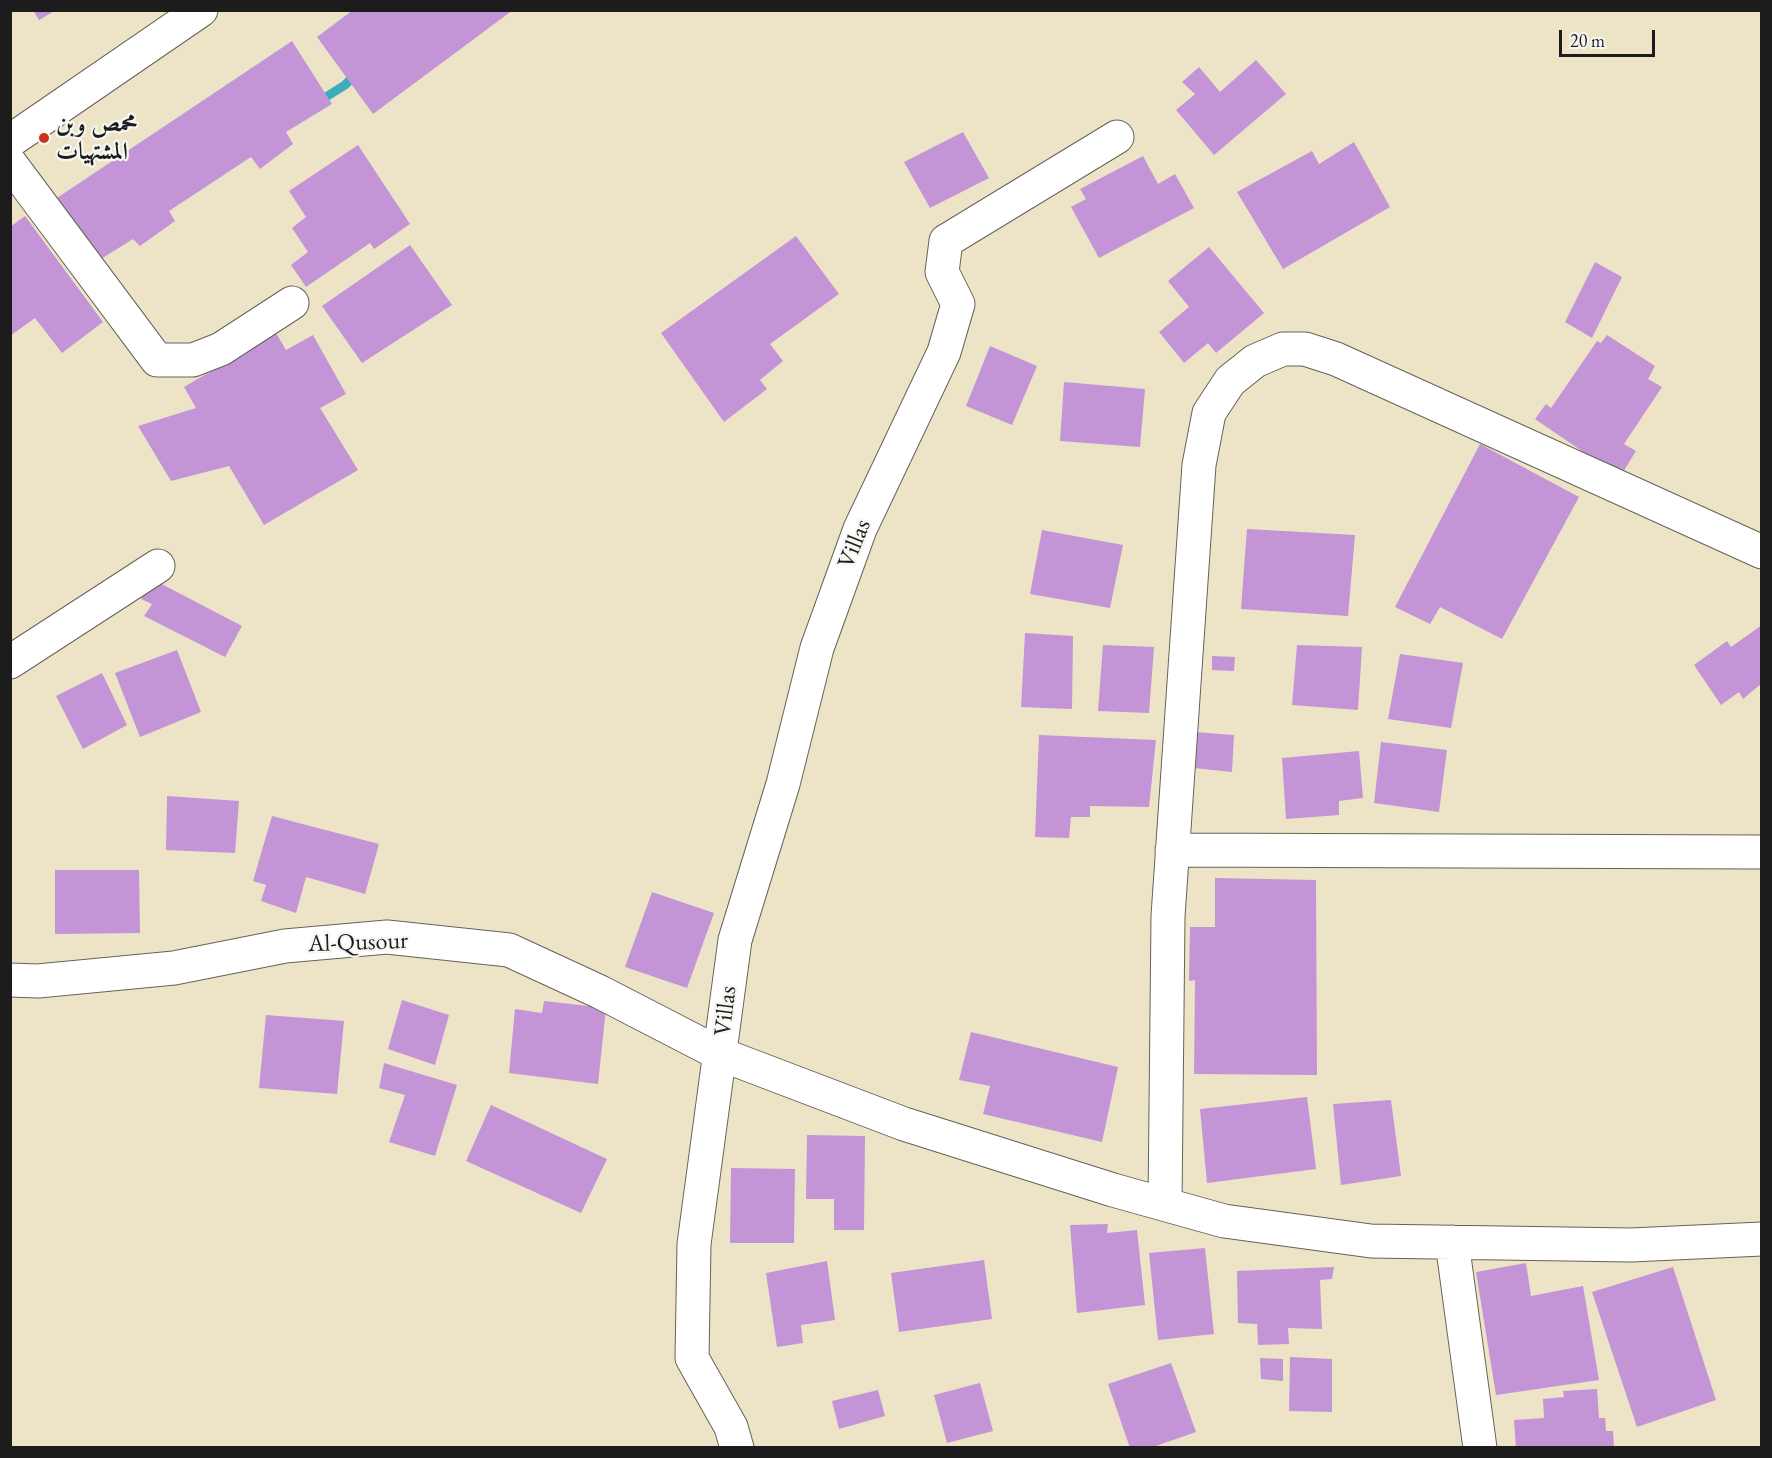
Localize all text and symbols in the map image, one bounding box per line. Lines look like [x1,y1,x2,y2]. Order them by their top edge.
scale bar [1562,18,1658,56]
text: 20 m [1570,29,1605,52]
place label: محمص وبن المشتهيات [56,110,137,166]
marker: محمص وبن المشتهيات [37,131,51,145]
street label: Villas [832,515,878,573]
street label: Al-Qusour [307,927,409,959]
street label: Villas [709,984,743,1038]

